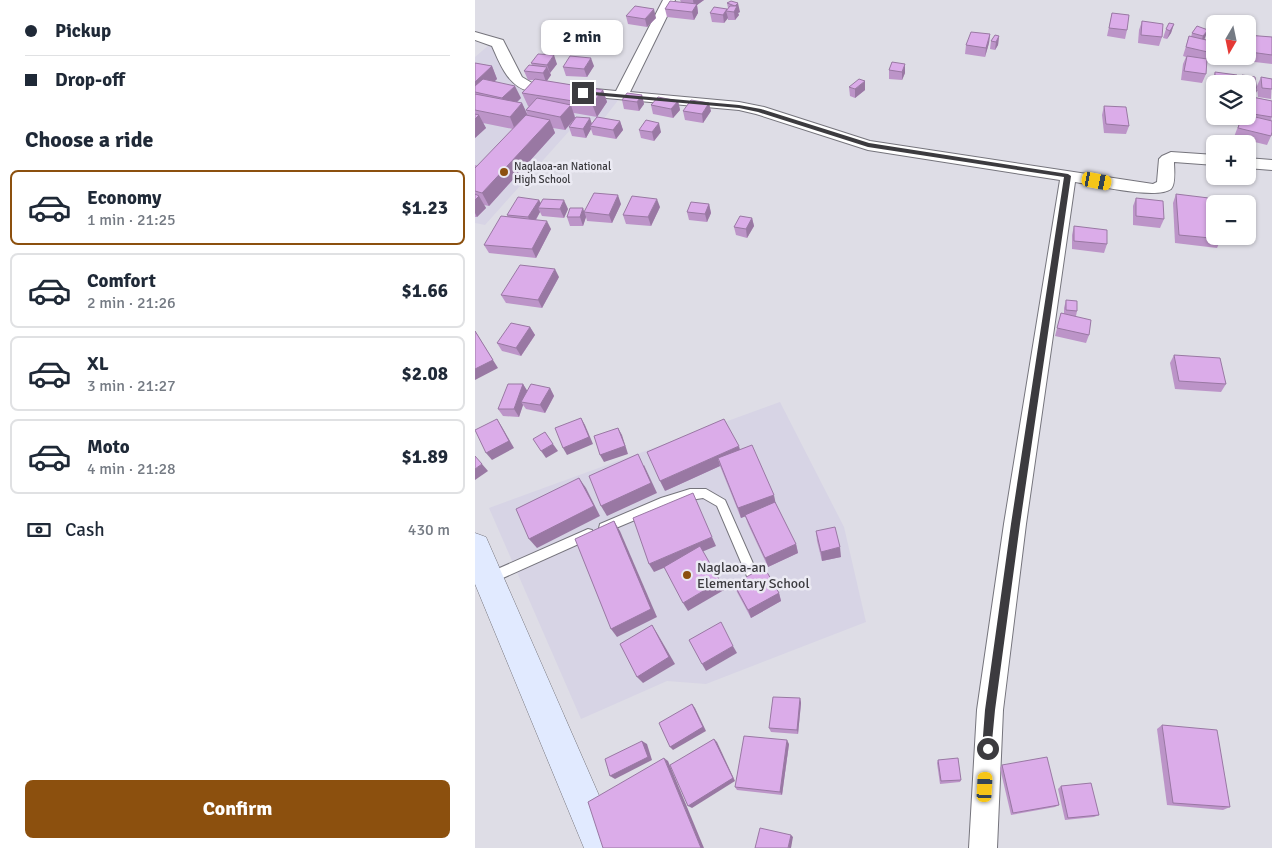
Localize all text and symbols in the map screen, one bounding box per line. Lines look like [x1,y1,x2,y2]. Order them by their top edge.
north arrow [1206,15,1256,65]
map controls [1206,15,1256,245]
text: Pickup [55,19,111,43]
callout: 2 min [542,21,624,56]
text: 2 min [563,27,601,47]
text: Drop-off [55,68,125,92]
button: layers [1206,75,1256,125]
route end [572,82,594,104]
text: Choose a ride [25,126,153,153]
button: + [1206,135,1256,185]
place label: Naglaoa-an National High School [514,160,611,186]
marker: Naglaoa-an National High School [498,166,510,178]
car [1080,171,1113,191]
icon: car [27,185,72,230]
text: Economy [87,186,161,210]
button: − [1206,195,1256,245]
text: $1.23 [402,196,448,220]
text: 1 min · 21:25 [87,210,176,230]
icon: car [27,268,72,313]
text: Comfort [87,269,156,293]
text: $1.66 [402,279,448,303]
text: 2 min · 21:26 [87,293,176,313]
icon: car [27,351,72,396]
text: XL [87,352,109,376]
text: $2.08 [402,362,448,386]
text: 3 min · 21:27 [87,376,176,396]
icon: car [27,434,72,479]
text: Moto [87,435,130,459]
text: $1.89 [402,445,448,469]
text: 4 min · 21:28 [87,459,176,479]
icon: cash [25,516,53,544]
text: Cash [65,518,105,542]
text: 430 m [408,520,450,540]
place label: Naglaoa-an Elementary School [697,559,810,592]
marker: Naglaoa-an Elementary School [681,569,693,581]
route start [977,738,999,760]
car [976,772,993,802]
button: Confirm [25,780,450,838]

